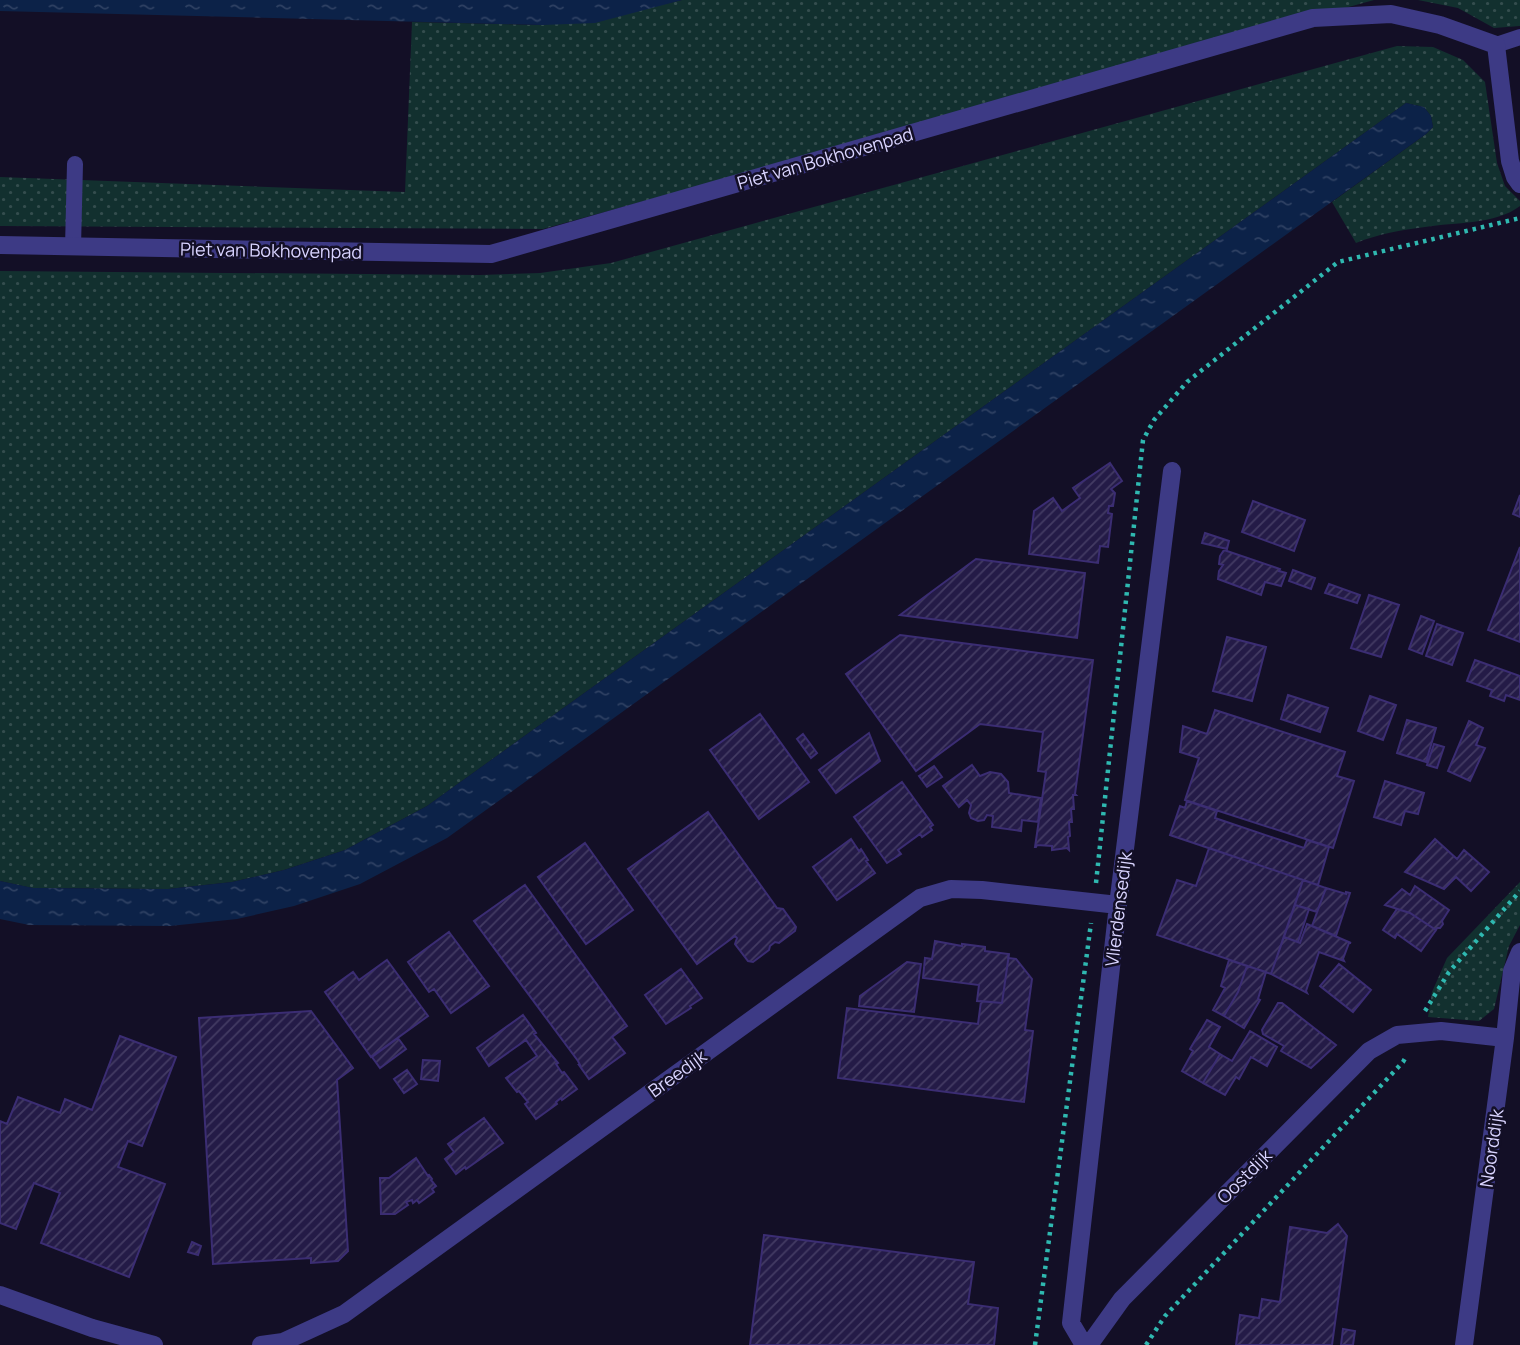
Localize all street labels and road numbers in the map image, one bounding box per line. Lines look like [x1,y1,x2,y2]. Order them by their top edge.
street label: Piet van Bokhovenpad [734,121,916,195]
street label: Piet van Bokhovenpad [180,236,362,264]
street label: Vlierdensedijk [1099,849,1137,968]
street label: Breedijk [643,1043,712,1102]
street label: Noorddijk [1474,1106,1509,1189]
street label: Oostdijk [1211,1143,1277,1209]

